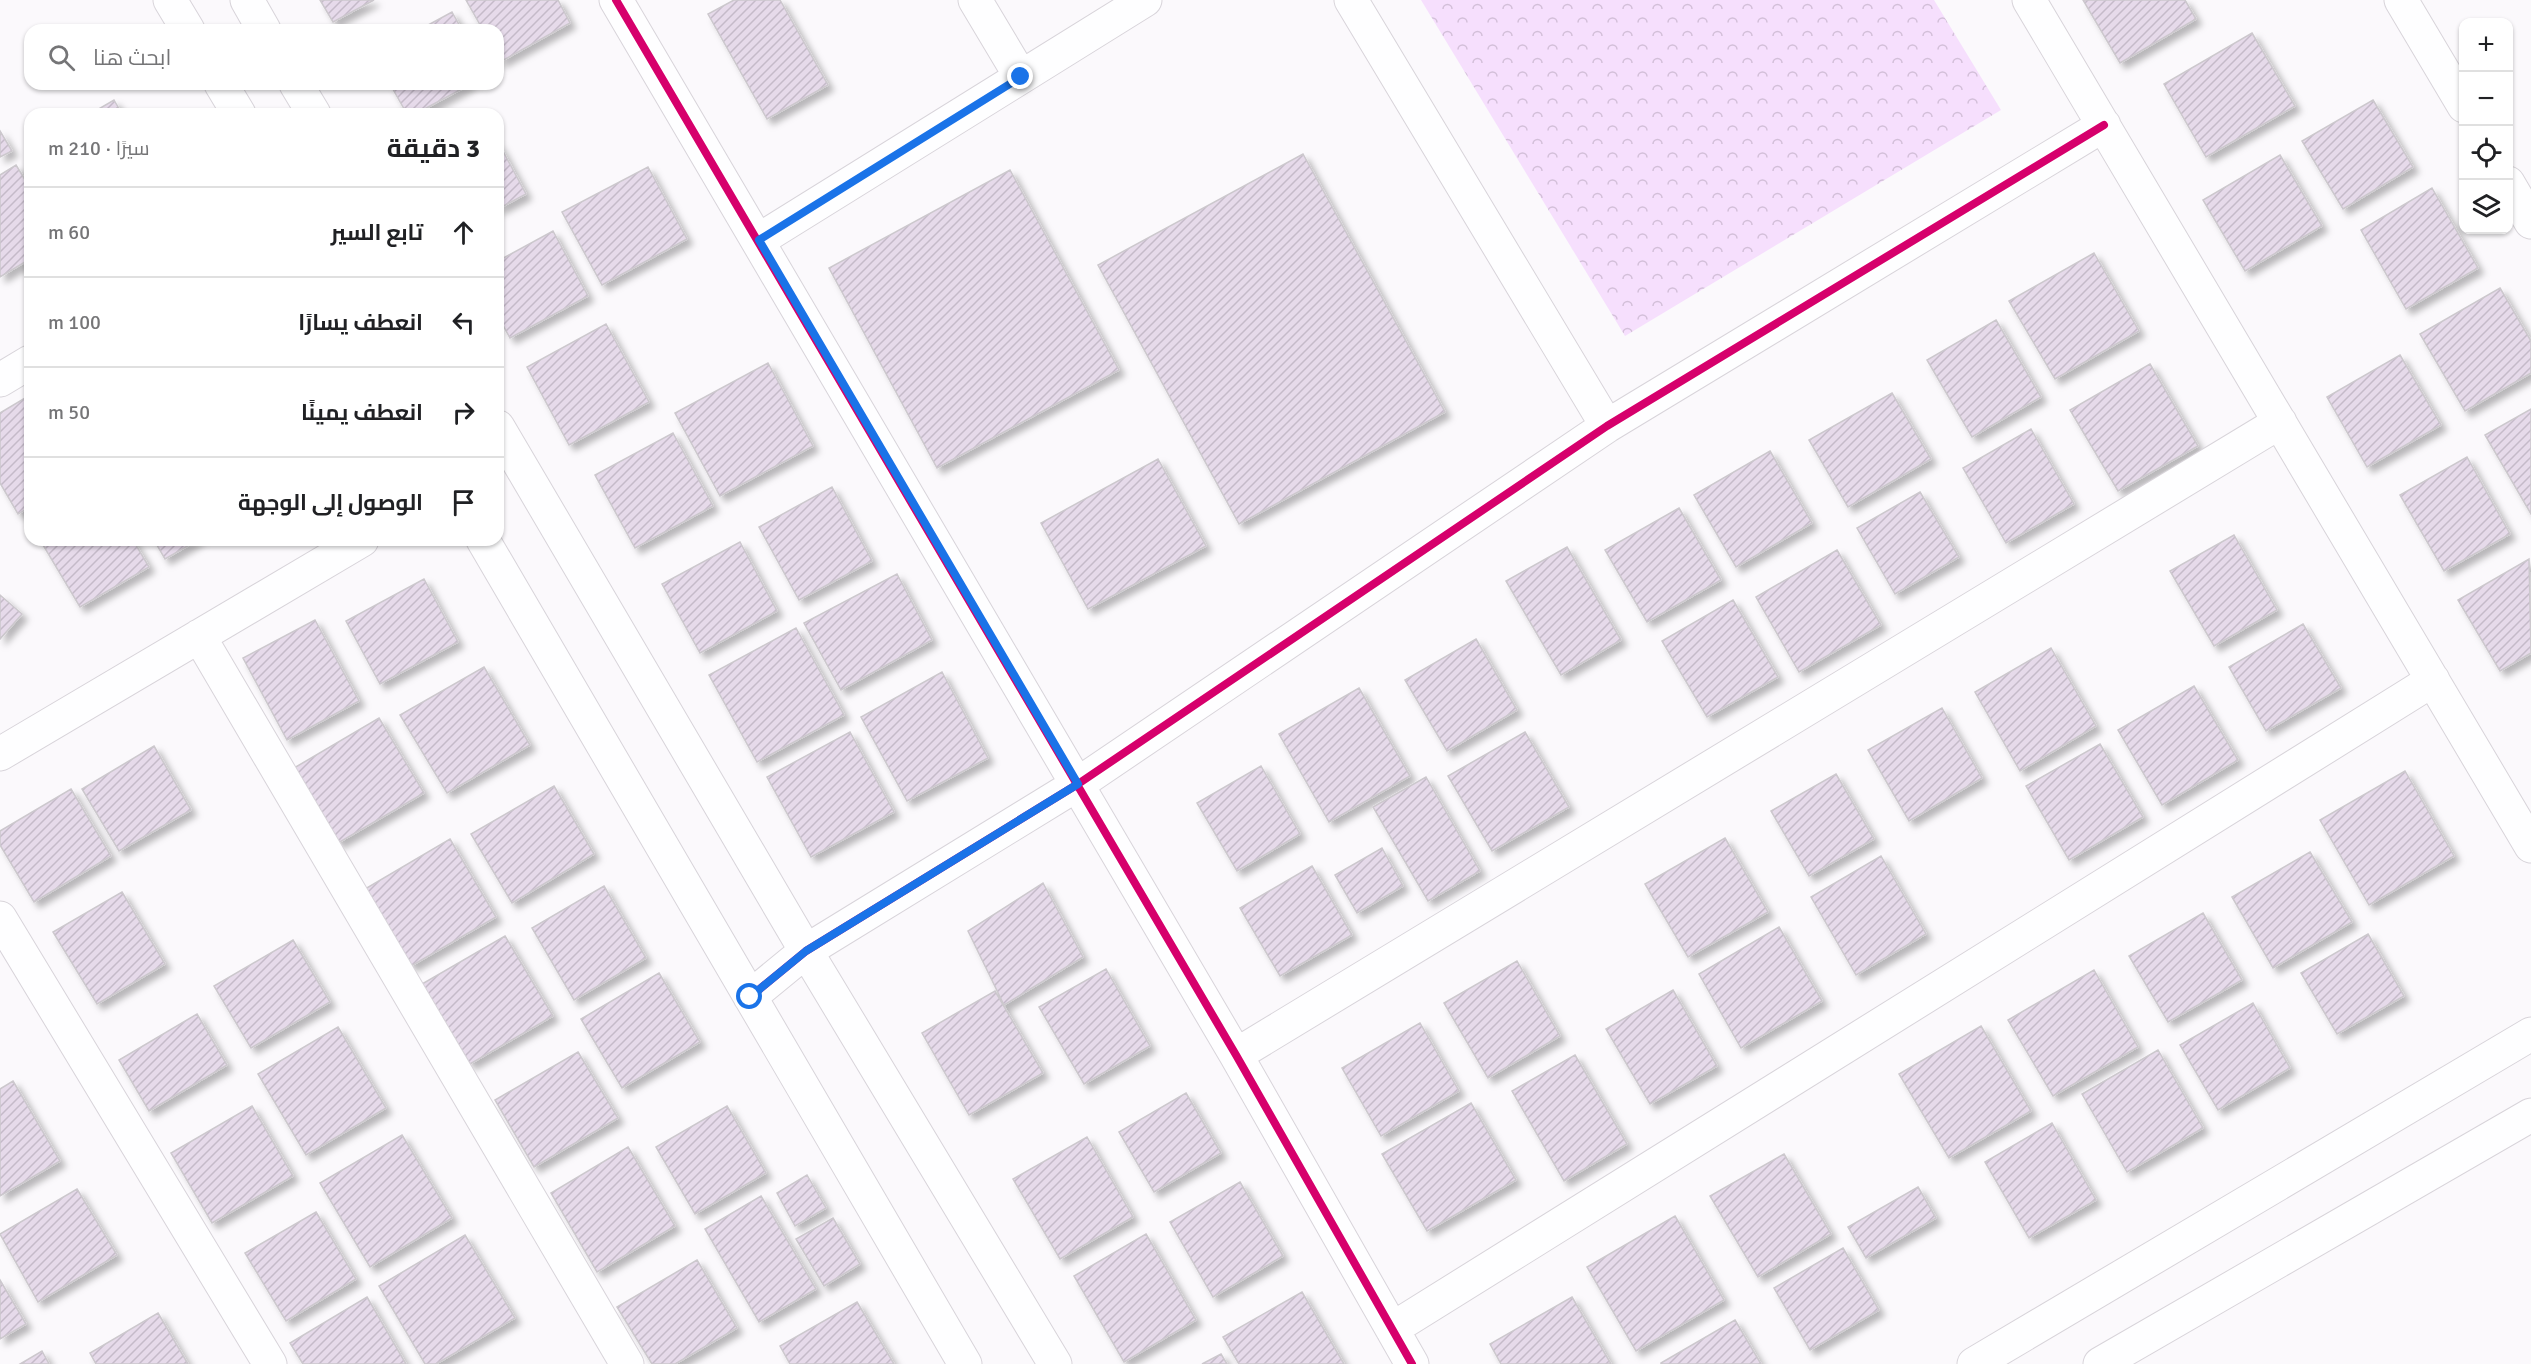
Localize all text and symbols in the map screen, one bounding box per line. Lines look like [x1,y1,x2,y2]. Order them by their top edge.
map controls [2459,18,2513,234]
button: + [2459,18,2513,72]
search box [24,24,504,90]
icon: search [45,41,78,74]
text: ابحث هنا [93,44,171,71]
route end [1007,63,1033,89]
button: − [2459,72,2513,126]
button: locate [2459,126,2513,180]
text: 3 دقيقة [387,133,480,165]
text: سيرًا · 210 m [48,136,149,161]
button: layers [2459,180,2513,234]
icon: ahead [447,216,480,249]
text: تابع السير [331,219,423,246]
text: 60 m [48,220,90,245]
icon: left [447,306,480,339]
text: انعطف يسارًا [298,309,423,336]
text: 100 m [48,310,101,335]
icon: right [447,396,480,429]
text: انعطف يمينًا [301,399,423,426]
text: 50 m [48,400,90,425]
icon: arrive [447,486,480,519]
text: الوصول إلى الوجهة [238,489,423,516]
route start [736,983,762,1009]

